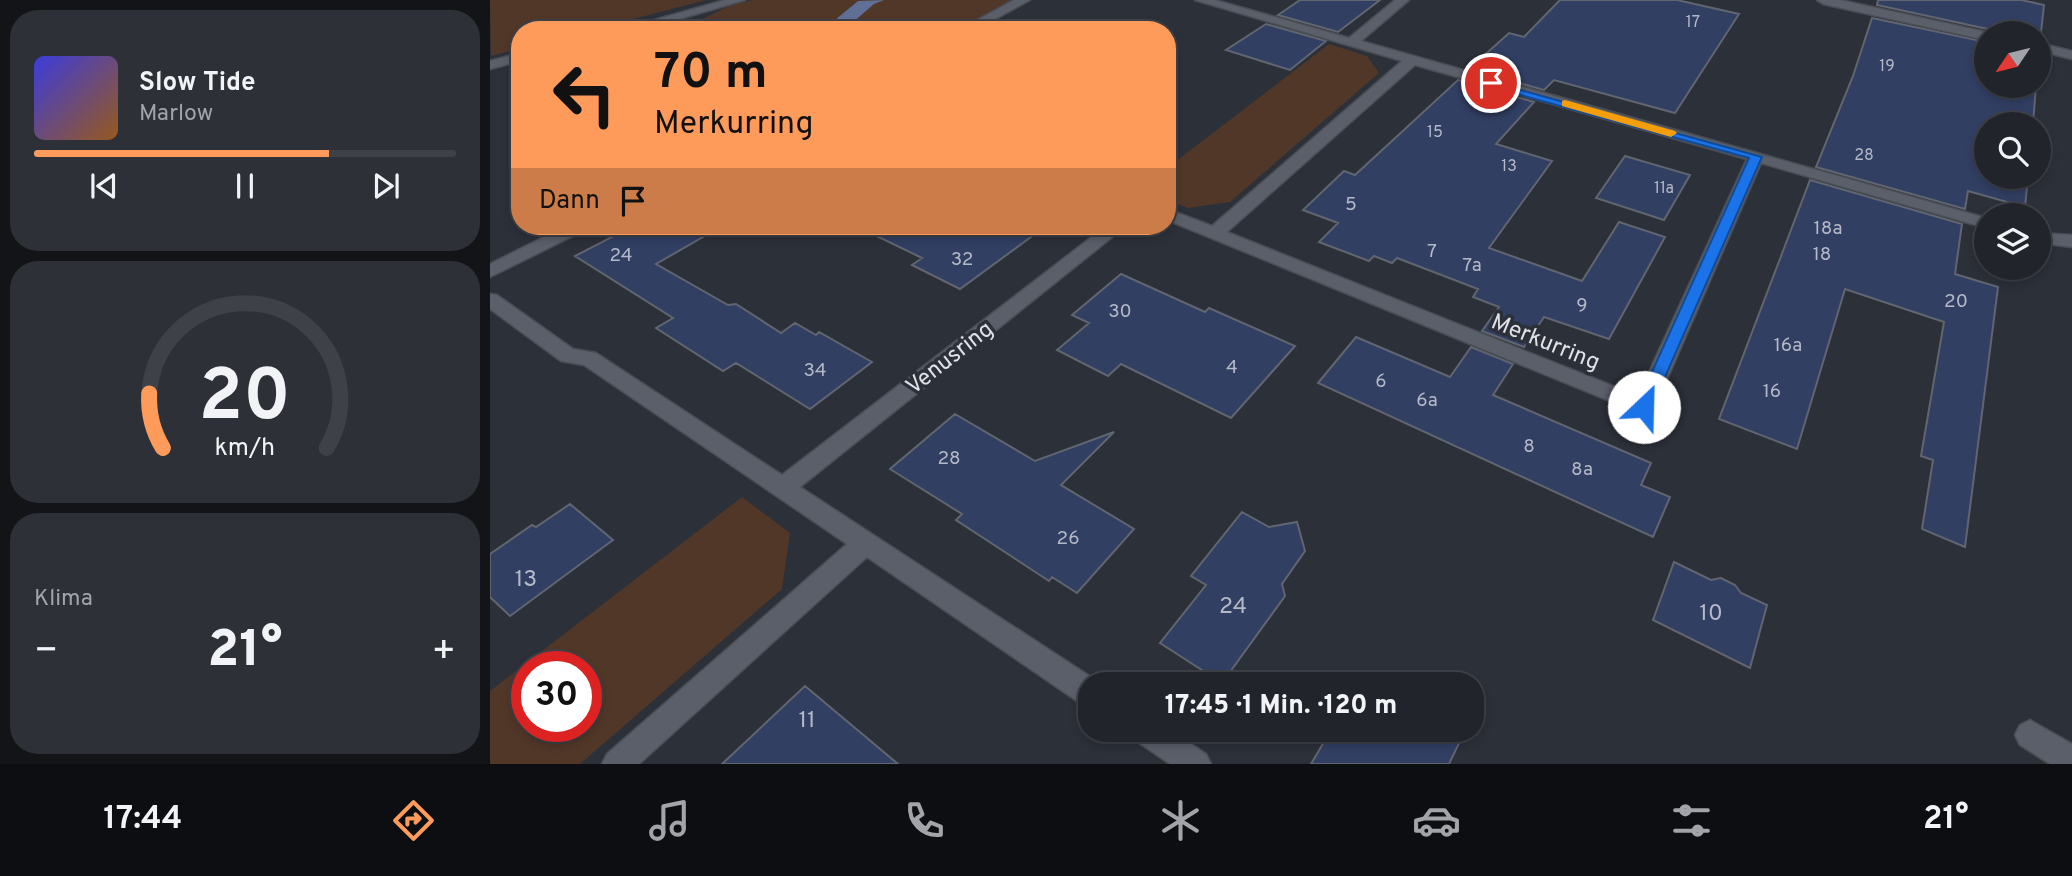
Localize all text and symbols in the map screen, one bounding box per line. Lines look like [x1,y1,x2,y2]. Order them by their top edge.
house number: 17 [1686,13,1700,33]
north arrow [1974,21,2051,98]
map controls [1974,21,2051,280]
text: 70 m [654,44,768,106]
icon: left [539,49,630,140]
pin [1461,53,1521,113]
house number: 19 [1879,57,1895,77]
icon: arrive [1472,64,1510,102]
text: Slow Tide [139,67,256,100]
text: Marlow [139,100,213,129]
text: Merkurring [654,105,814,145]
button: search [1974,112,2051,189]
house number: 15 [1427,123,1443,143]
house number: 28 [1854,146,1874,166]
house number: 13 [1501,157,1517,177]
icon: previous [85,167,123,205]
icon: pause [226,167,264,205]
icon: next [367,167,405,205]
house number: 11a [1654,179,1674,199]
icon: arrive [614,182,652,220]
text: Dann [539,185,600,218]
house number: 5 [1345,193,1357,217]
button: layers [1974,203,2051,280]
house number: 18a [1814,217,1842,241]
house number: 7 [1427,240,1437,264]
house number: 18 [1813,243,1831,267]
house number: 24 [609,244,633,268]
house number: 32 [951,248,973,272]
house number: 7a [1462,254,1482,278]
house number: 20 [1944,290,1968,314]
house number: 9 [1576,294,1588,318]
house number: 30 [1108,300,1132,324]
street label: Merkurring [1486,308,1604,378]
street label: Venusring [901,316,1000,402]
house number: 16a [1774,334,1802,358]
text: 20 [199,354,291,446]
house number: 4 [1226,356,1238,380]
house number: 34 [803,359,827,383]
house number: 6 [1375,370,1387,394]
position arrow [1607,370,1681,444]
house number: 16 [1763,380,1781,404]
house number: 6a [1416,389,1438,413]
text: km/h [215,433,275,465]
house number: 8 [1523,435,1535,459]
house number: 28 [937,447,961,471]
house number: 8a [1571,458,1593,482]
house number: 26 [1057,527,1079,551]
house number: 13 [515,566,537,595]
text: Klima [34,585,93,614]
house number: 24 [1219,593,1247,622]
house number: 10 [1699,600,1723,629]
text: 21° [208,619,282,685]
text: − [34,628,59,677]
text: + [431,628,456,677]
speed limit sign: 30 [511,651,602,742]
text: 17:45 · 1 Min. · 120 m [1165,690,1397,723]
house number: 11 [798,707,816,736]
icon: directions [389,796,438,845]
icon: music [645,796,694,845]
icon: phone [900,796,949,845]
icon: climate [1156,796,1205,845]
icon: car [1412,796,1461,845]
icon: filters [1667,796,1716,845]
text: 17:44 [103,800,182,840]
text: 21° [1923,800,1969,840]

